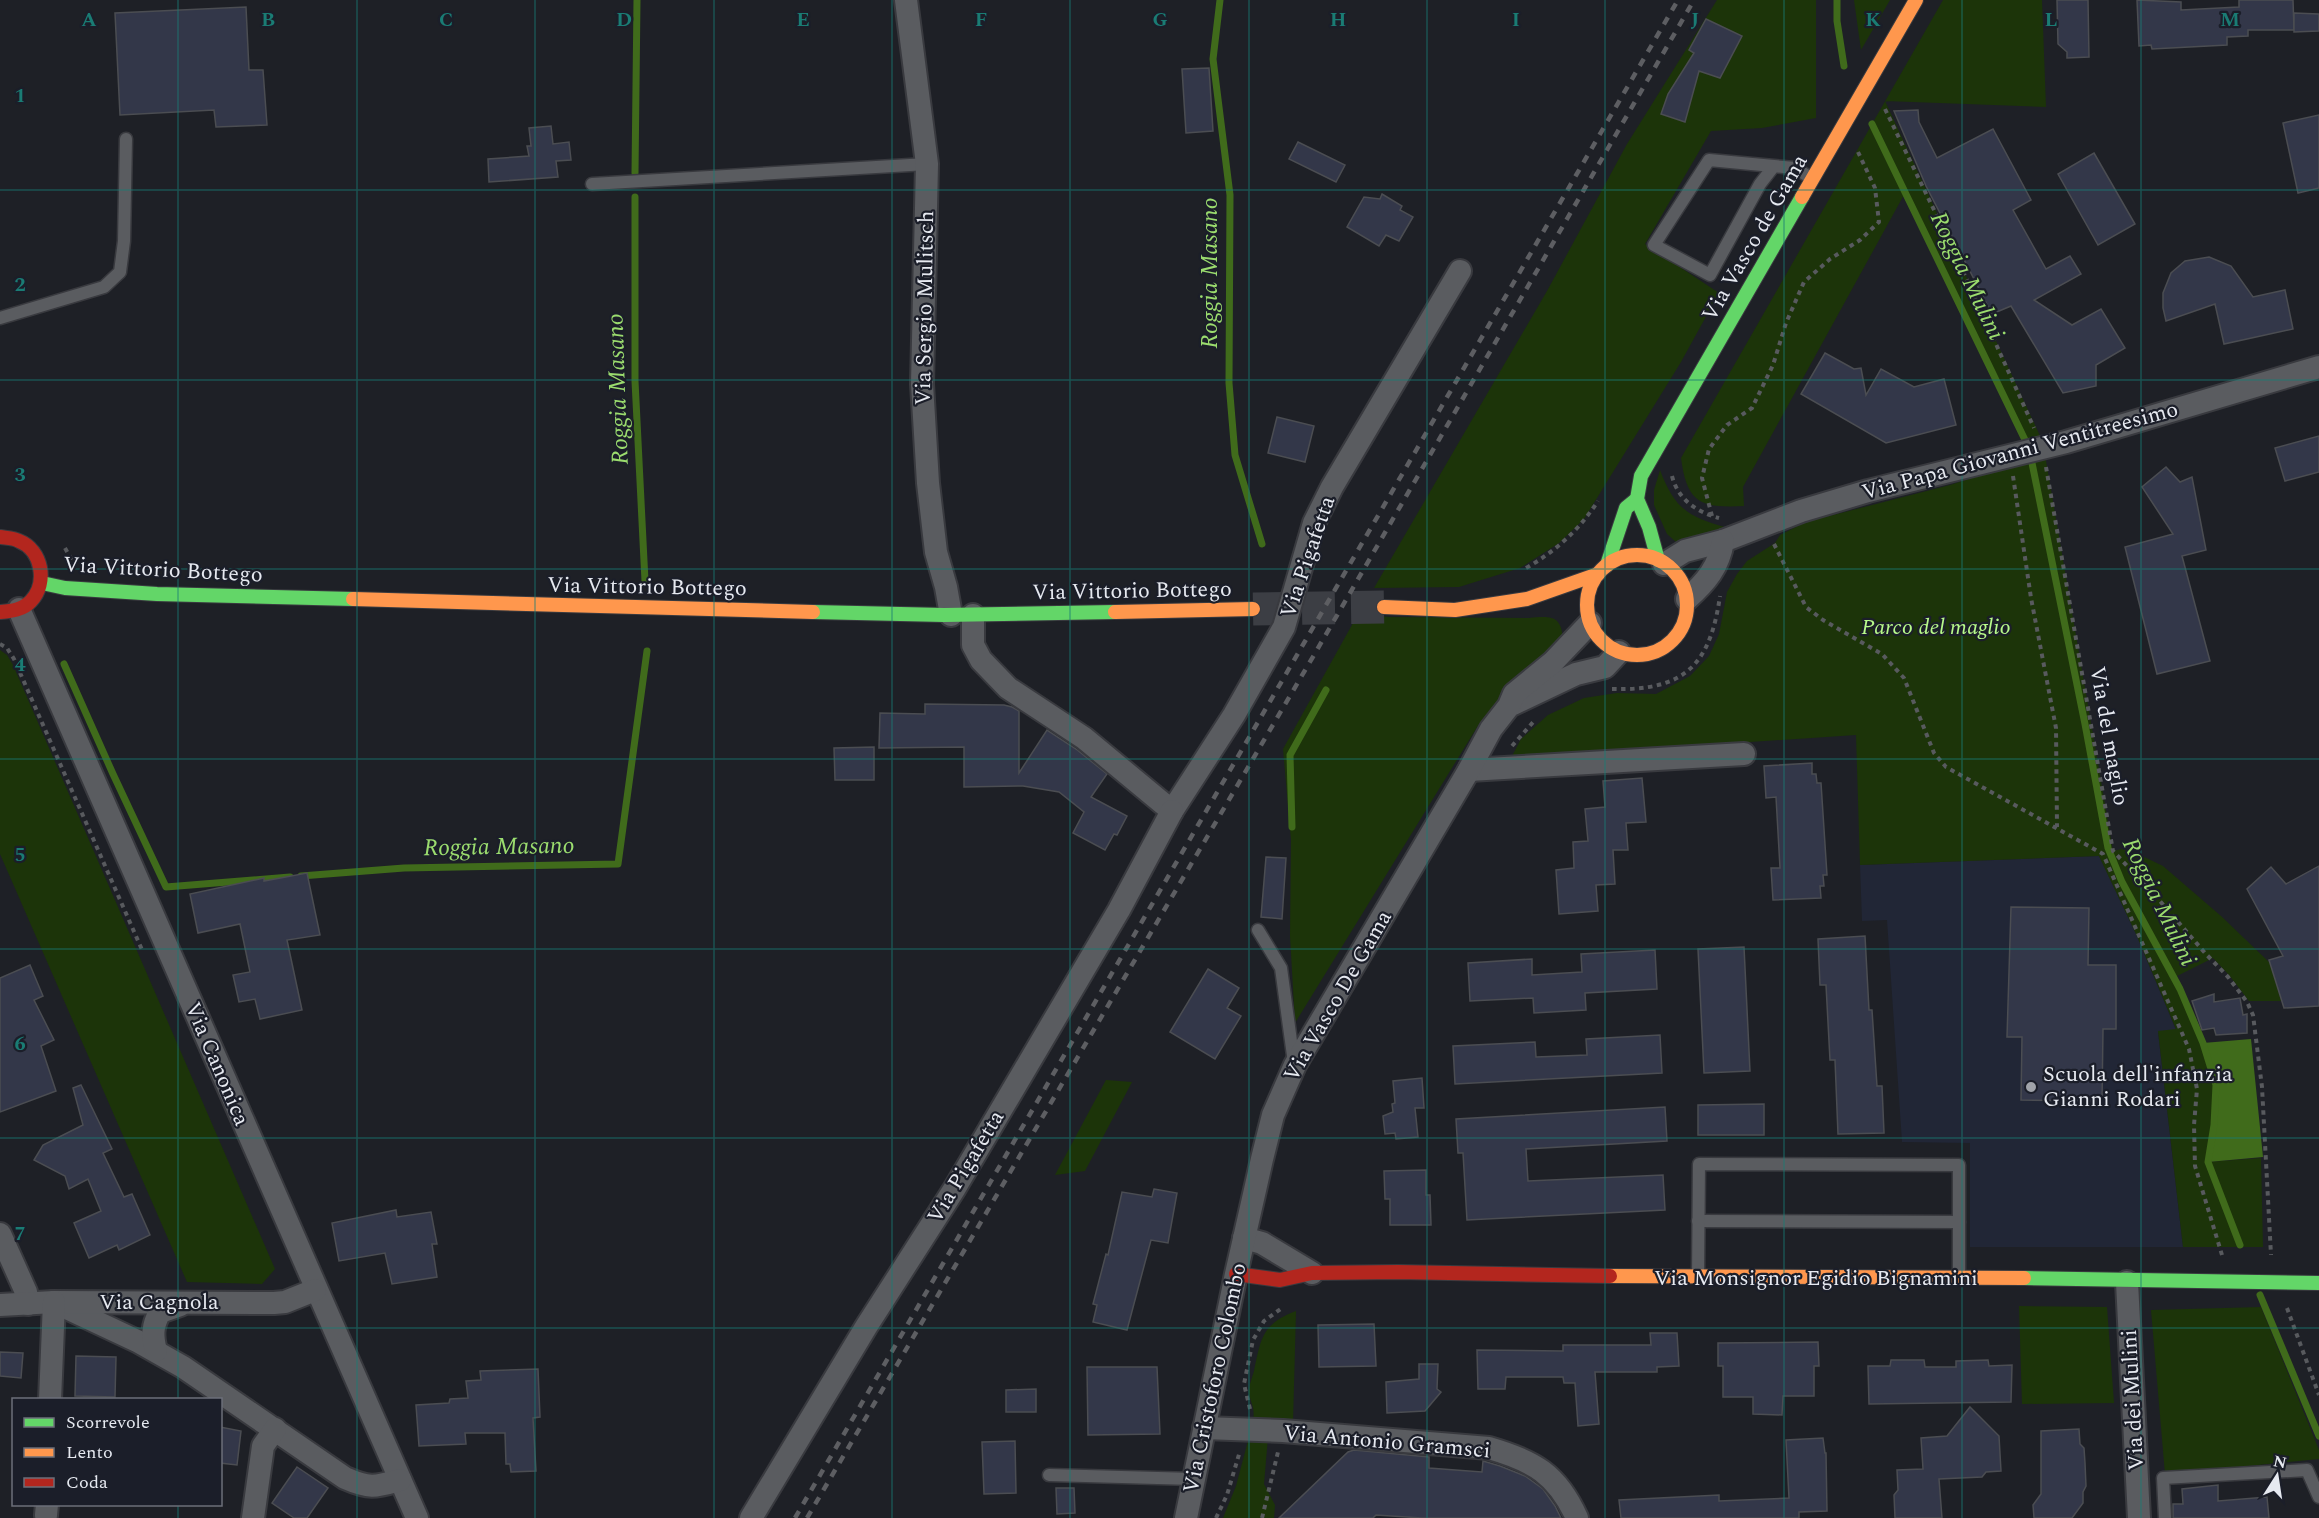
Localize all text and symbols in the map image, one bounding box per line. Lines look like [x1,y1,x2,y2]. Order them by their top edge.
text: A [81,5,97,35]
text: B [261,5,275,35]
text: C [439,5,453,35]
text: D [616,5,632,35]
text: E [796,5,810,35]
text: F [975,5,987,35]
text: G [1152,5,1168,35]
text: H [1330,5,1346,35]
text: I [1512,5,1520,35]
text: J [1691,5,1699,35]
text: K [1865,5,1881,35]
text: L [2045,5,2057,35]
text: M [2220,5,2240,35]
text: 1 [14,81,26,111]
street label: Via Vasco de Gama [1694,148,1817,328]
water label: Roggia Masano [1192,197,1228,349]
water label: Roggia Mulini [1920,206,2014,347]
street label: Via Sergio Mulitsch [907,210,943,406]
text: 2 [14,270,26,300]
water label: Roggia Masano [597,313,639,465]
street label: Via Papa Giovanni Ventitreesimo [1858,393,2182,509]
text: 3 [14,460,26,490]
street label: Via Pigafetta [1272,491,1344,623]
street label: Via Vittorio Bottego [63,548,263,592]
street label: Via Vittorio Bottego [547,569,747,605]
street label: Via Vittorio Bottego [1032,573,1232,609]
park label: Parco del maglio [1861,611,2011,644]
text: 4 [14,650,26,680]
street label: Via del maglio [2081,664,2137,808]
water label: Roggia Masano [423,828,575,866]
water label: Roggia Mulini [2112,832,2206,973]
text: 5 [14,840,26,870]
street label: Via Vasco De Gama [1275,904,1401,1088]
street label: Via Canonica [176,997,258,1131]
text: 6 [14,1029,26,1059]
place label: Scuola dell'infanzia Gianni Rodari [2043,1058,2233,1116]
marker: Scuola dell'infanzia Gianni Rodari [2024,1080,2038,1094]
street label: Via Pigafetta [919,1104,1013,1230]
text: 7 [14,1219,26,1249]
street label: Via Cristoforo Colombo [1174,1260,1256,1496]
street label: Via Monsignor Egidio Bignamini [1654,1262,1978,1295]
street label: Via Cagnola [99,1286,219,1319]
street label: Via dei Mulini [2113,1329,2153,1471]
legend [12,1398,222,1506]
text: Scorrevole [66,1409,150,1436]
street label: Via Antonio Gramsci [1282,1417,1492,1467]
text: Lento [66,1439,113,1466]
north arrow [2247,1446,2307,1506]
text: N [2271,1449,2289,1475]
text: Coda [66,1469,108,1496]

